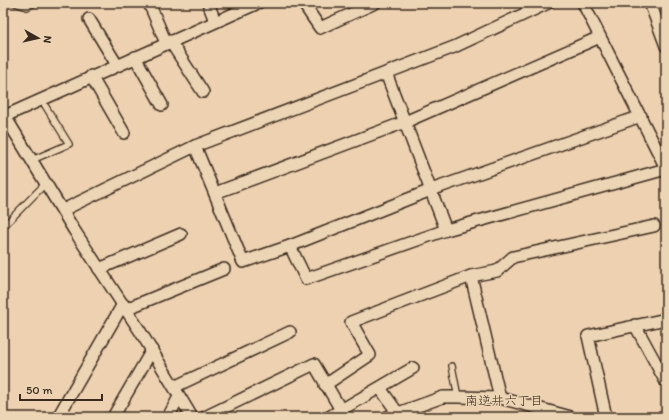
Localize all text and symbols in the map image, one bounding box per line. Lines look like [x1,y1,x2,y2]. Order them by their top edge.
north arrow [18,18,58,58]
text: N [40,35,54,44]
scale bar [20,376,102,402]
text: 50 m [26,383,52,397]
district label: 南逆井六丁目 [465,393,543,408]

